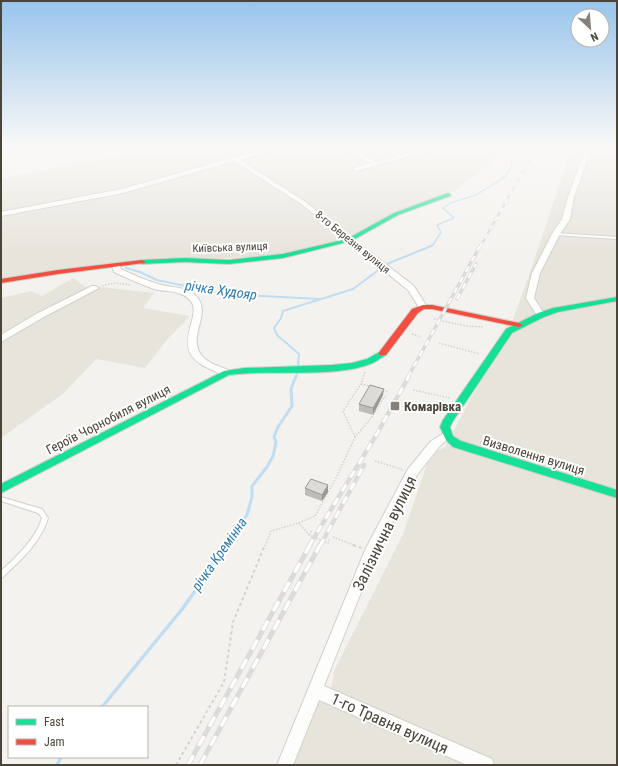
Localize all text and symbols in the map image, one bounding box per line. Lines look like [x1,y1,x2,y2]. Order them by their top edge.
north arrow [570,8,610,48]
text: N [588,29,600,44]
street label: 8-го Березня вулиця [313,208,393,277]
street label: Київська вулиця [192,240,268,255]
water label: річка Худояр [183,277,258,303]
street label: Героїв Чорнобиля вулиця [44,382,173,457]
place label: Комарівка [404,399,461,414]
marker: Комарівка [389,400,401,412]
street label: Визволення вулиця [481,433,587,478]
street label: Залізнична вулиця [348,473,420,594]
water label: річка Кремінна [187,514,250,594]
street label: 1-го Травня вулиця [328,689,451,758]
legend [8,706,148,758]
text: Fast [44,715,65,729]
text: Jam [44,735,65,749]

